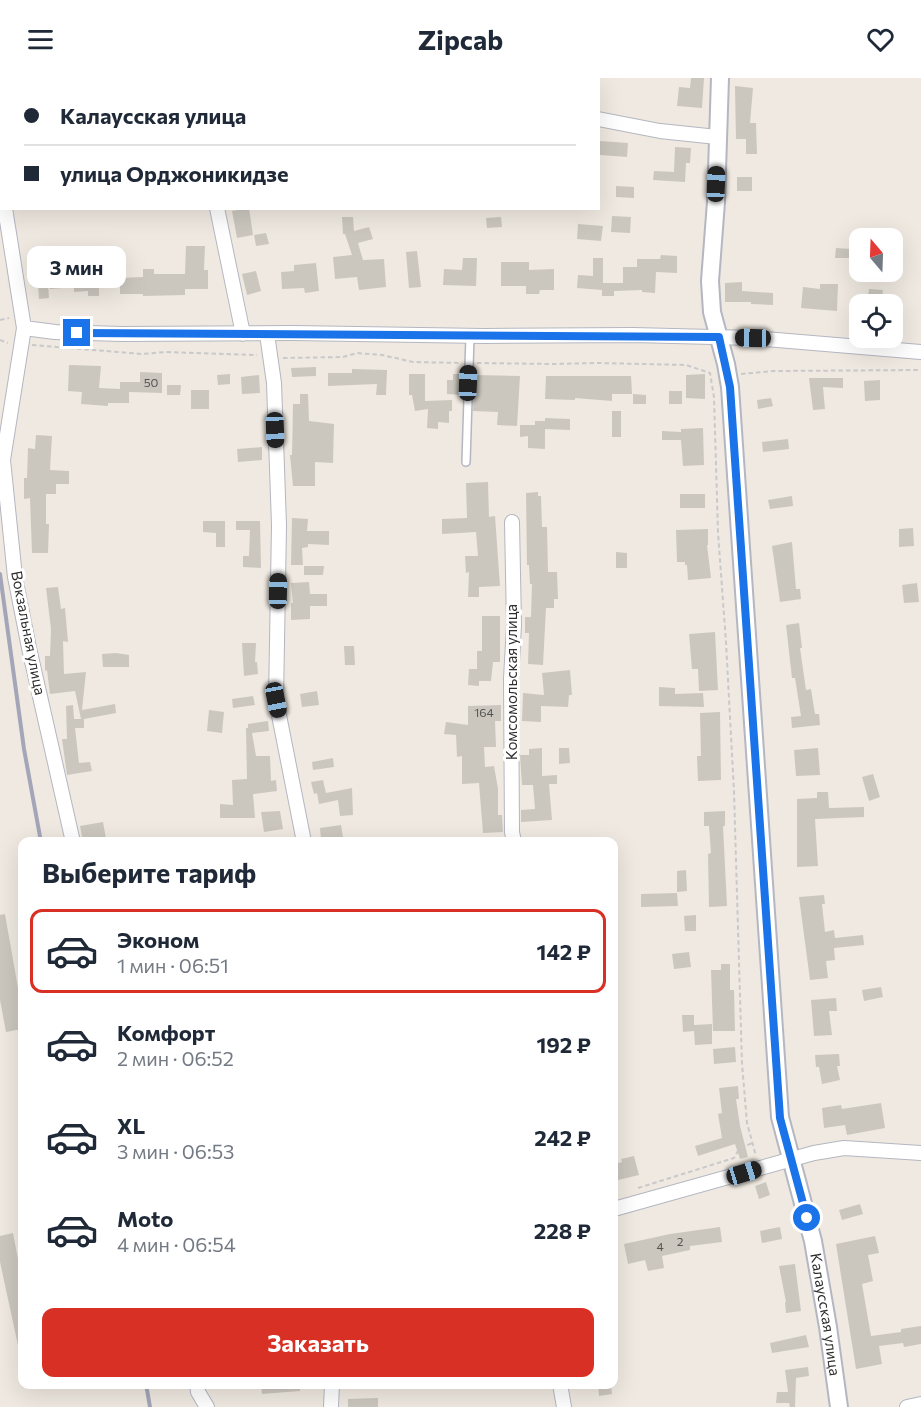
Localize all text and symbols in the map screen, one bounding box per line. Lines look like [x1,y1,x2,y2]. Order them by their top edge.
icon: menu [24,23,57,56]
text: Zipcab [418,23,503,56]
icon: heart [864,23,897,56]
text: Калаусская улица [60,102,246,129]
text: улица Орджоникидзе [60,160,289,187]
car [706,166,726,202]
north arrow [849,228,903,282]
map controls [849,228,903,348]
callout: 3 мин [28,246,127,288]
text: 3 мин [50,255,103,279]
button: locate [849,294,903,348]
route end [63,319,90,346]
car [735,329,771,347]
car [458,365,478,401]
house number: 50 [144,375,159,389]
car [265,412,285,448]
street label: Вокзальная улица [8,569,50,696]
car [269,573,287,609]
street label: Комсомольская улица [502,604,520,760]
car [264,681,288,719]
house number: 164 [474,705,494,719]
text: Выберите тариф [42,856,256,889]
icon: car [45,924,99,978]
text: Эконом [117,926,199,953]
text: 142 ₽ [536,938,591,965]
text: 1 мин · 06:51 [117,953,229,977]
icon: car [45,1017,99,1071]
text: Комфорт [117,1019,215,1046]
text: 192 ₽ [536,1031,591,1058]
text: 2 мин · 06:52 [117,1046,234,1070]
icon: car [45,1110,99,1164]
text: XL [117,1112,145,1139]
text: 242 ₽ [534,1124,591,1151]
text: 3 мин · 06:53 [117,1139,235,1163]
car [724,1159,764,1187]
icon: car [45,1203,99,1257]
route start [793,1204,820,1231]
text: Moto [117,1205,173,1232]
text: 228 ₽ [534,1217,591,1244]
text: 4 мин · 06:54 [117,1232,236,1256]
house number: 2 [677,1234,684,1248]
house number: 4 [656,1239,664,1253]
street label: Калаусская улица [807,1251,845,1377]
button: Заказать [42,1308,594,1377]

